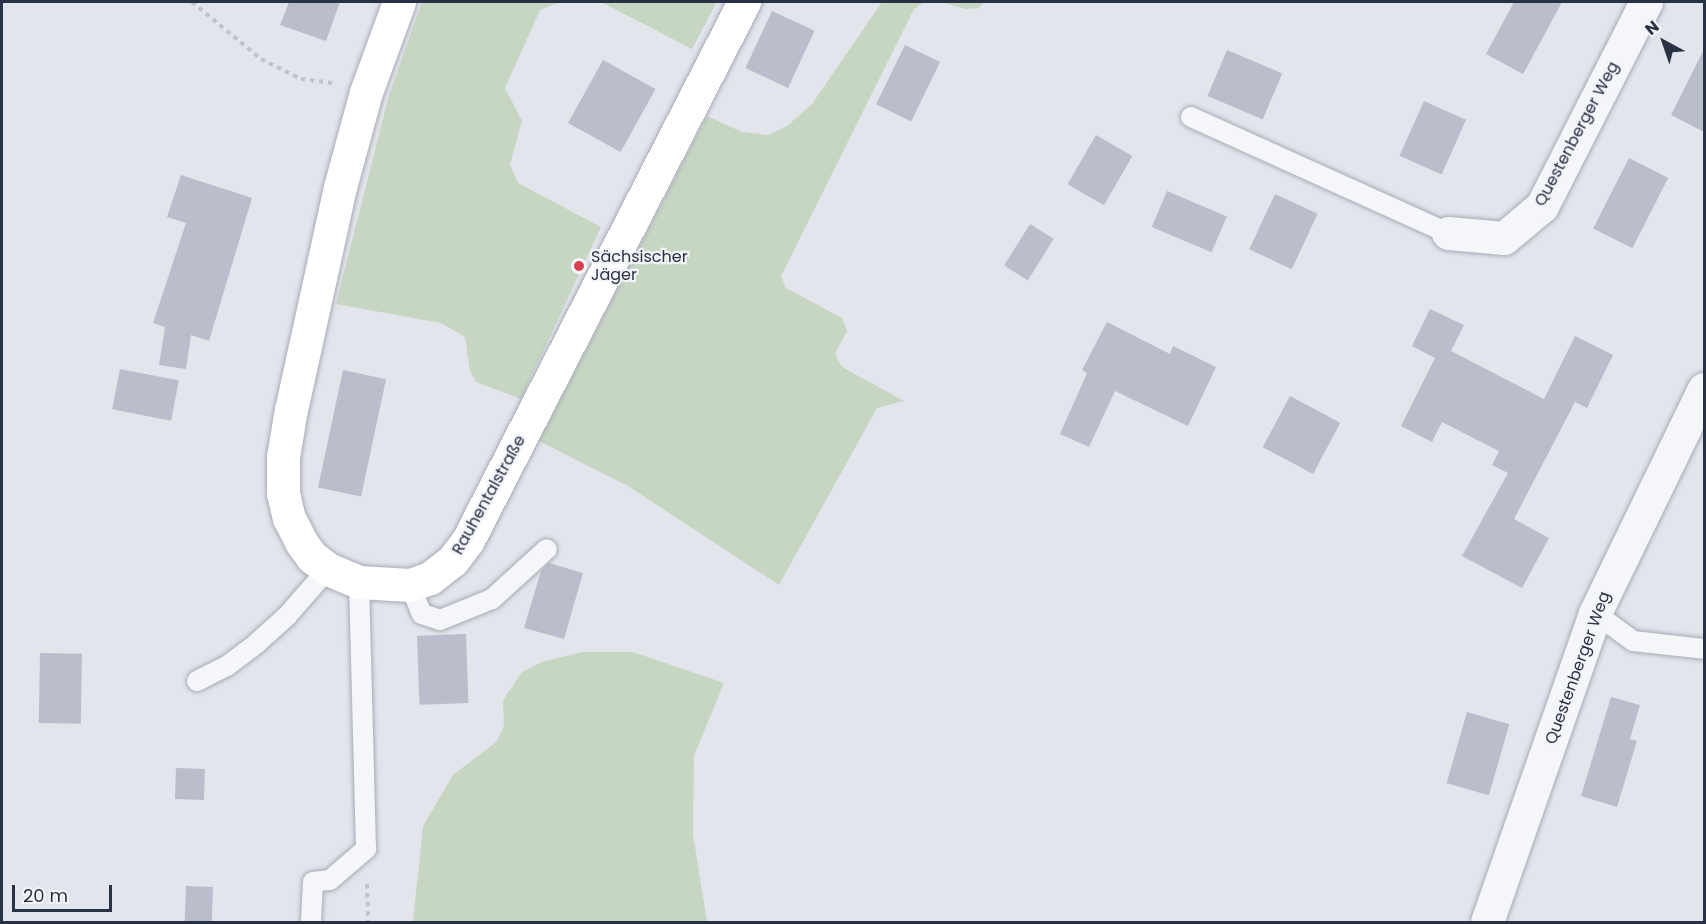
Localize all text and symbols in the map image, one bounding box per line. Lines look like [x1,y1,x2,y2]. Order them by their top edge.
north arrow [1634,12,1694,72]
text: N [1640,15,1664,41]
street label: Questenberger Weg [1531,58,1623,210]
place label: Sächsischer Jäger [591,247,688,285]
marker: Sächsischer Jäger [572,259,586,273]
street label: Rauhentalstraße [448,432,530,558]
street label: Questenberger Weg [1541,589,1615,747]
scale bar [15,873,116,911]
text: 20 m [23,883,68,908]

